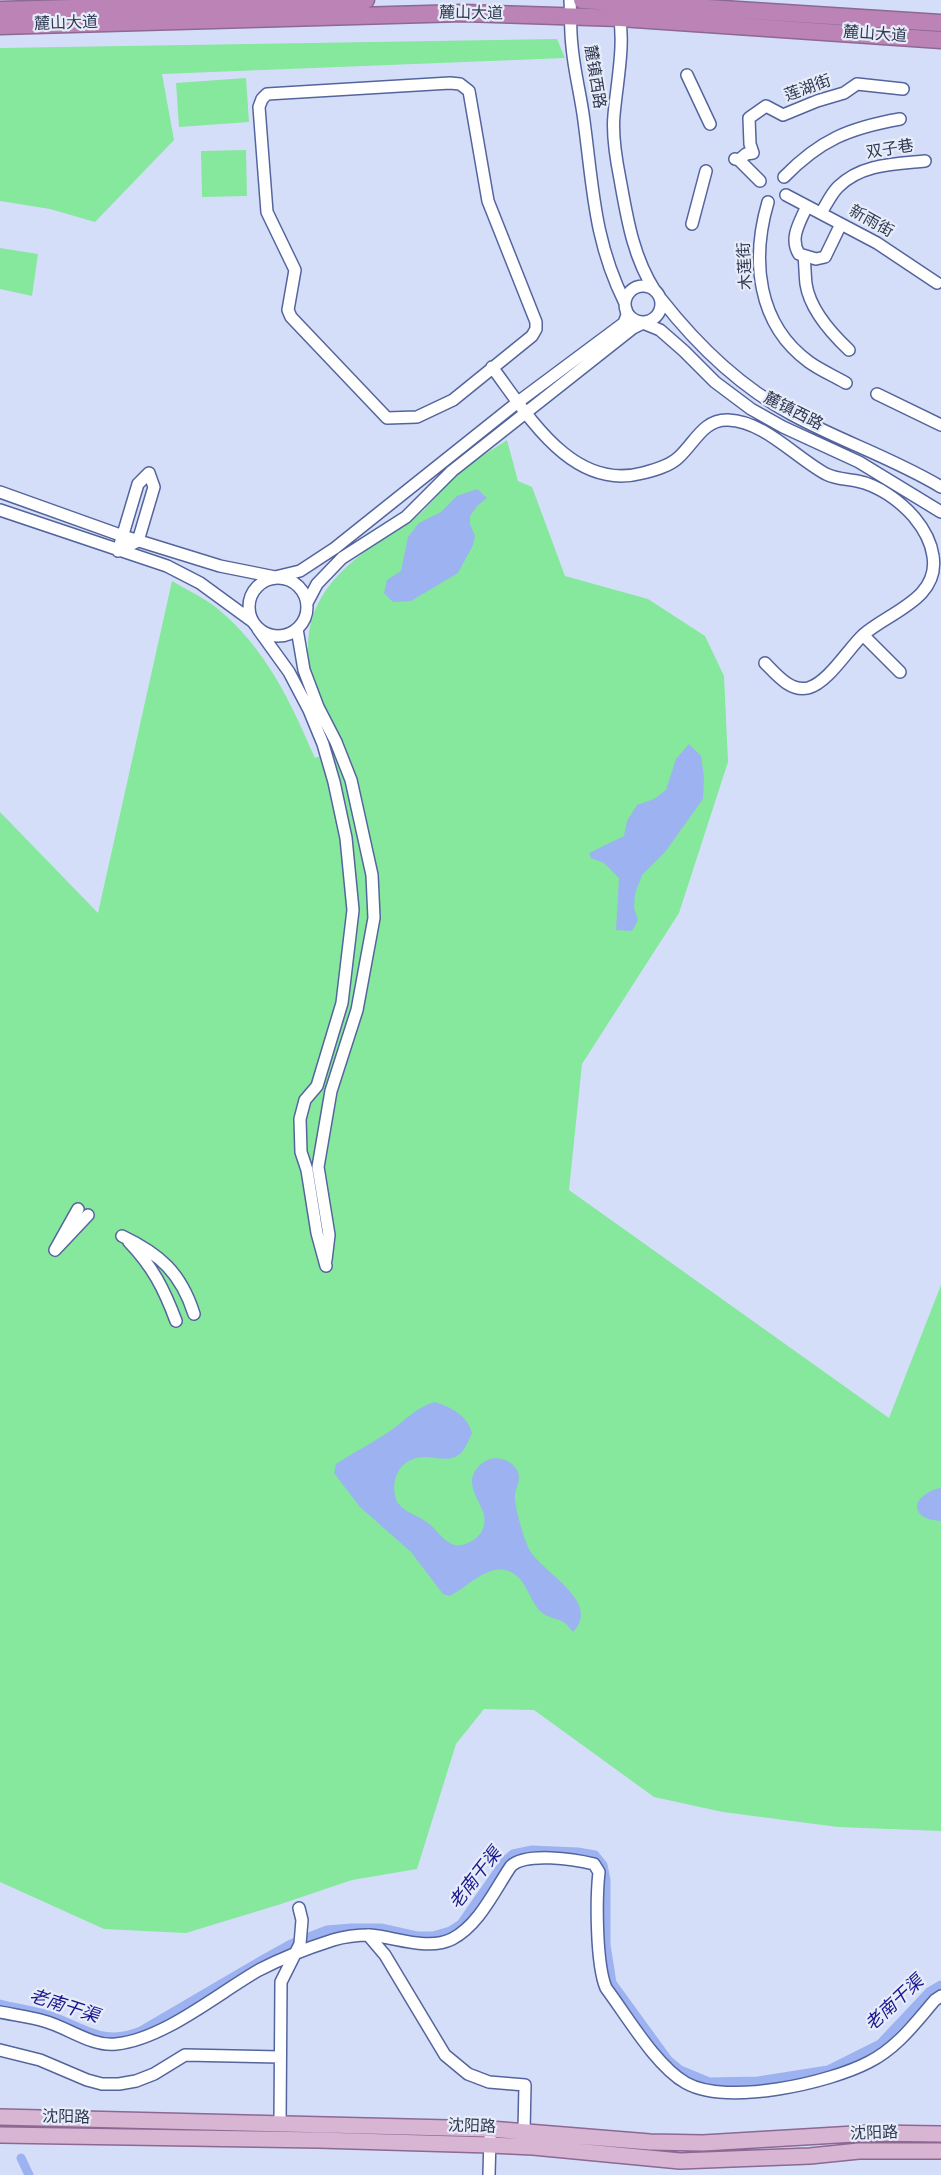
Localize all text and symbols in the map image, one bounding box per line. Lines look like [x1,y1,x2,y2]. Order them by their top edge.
street label: 麓山大道 [439,4,503,24]
street label: 麓山大道 [34,13,98,35]
street label: 麓山大道 [842,23,908,47]
street label: 麓镇西路 [580,44,608,110]
street label: 莲湖街 [782,72,834,106]
street label: 双子巷 [865,137,915,163]
street label: 新雨街 [845,202,897,242]
street label: 木莲街 [735,242,757,290]
street label: 麓镇西路 [760,389,826,435]
water label: 老南干渠 [445,1844,507,1914]
water label: 老南干渠 [861,1972,929,2036]
water label: 老南干渠 [26,1986,102,2028]
street label: 沈阳路 [42,2108,90,2128]
street label: 沈阳路 [448,2117,496,2137]
street label: 沈阳路 [850,2124,898,2144]

